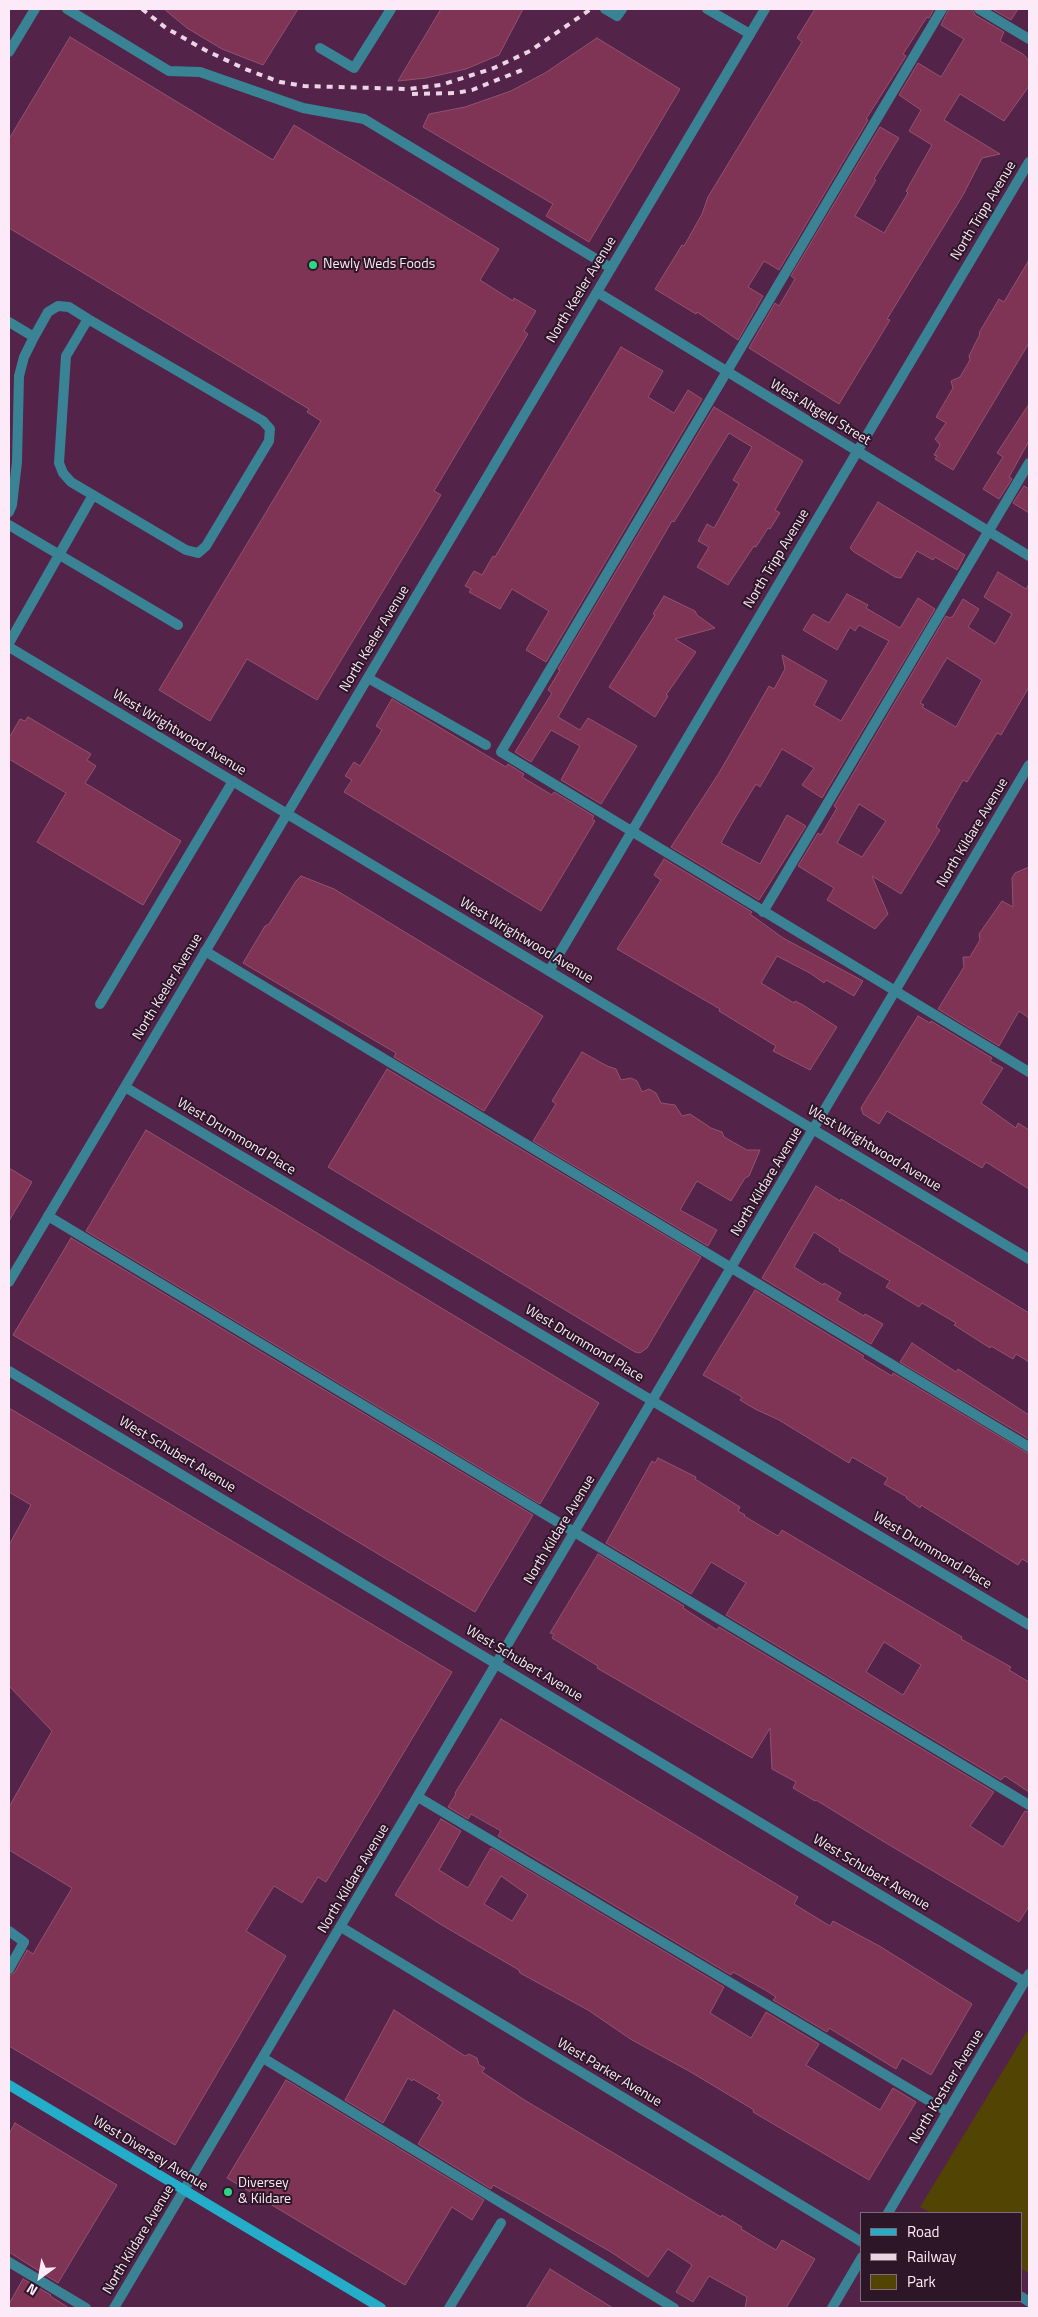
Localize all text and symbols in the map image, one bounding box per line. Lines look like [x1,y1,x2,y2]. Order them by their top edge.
street label: North Tripp Avenue [948,158,1020,264]
street label: North Keeler Avenue [544,234,620,346]
place label: Newly Weds Foods [323,257,435,273]
marker: Newly Weds Foods [307,259,319,271]
street label: West Altgeld Street [767,376,873,450]
street label: North Tripp Avenue [741,506,813,612]
street label: North Keeler Avenue [337,583,413,695]
street label: West Wrightwood Avenue [109,686,249,780]
street label: North Kildare Avenue [934,775,1012,891]
street label: West Wrightwood Avenue [456,894,596,988]
street label: North Keeler Avenue [130,931,206,1043]
street label: West Drummond Place [174,1095,298,1179]
street label: West Wrightwood Avenue [804,1102,944,1196]
street label: North Kildare Avenue [728,1124,806,1240]
street label: West Drummond Place [522,1302,646,1386]
street label: West Schubert Avenue [115,1413,239,1497]
street label: North Kildare Avenue [521,1472,599,1588]
street label: West Drummond Place [870,1509,994,1593]
street label: West Schubert Avenue [462,1622,586,1706]
street label: North Kildare Avenue [315,1821,393,1937]
street label: West Schubert Avenue [809,1831,933,1915]
street label: North Kostner Avenue [906,2027,988,2147]
street label: West Parker Avenue [554,2035,664,2111]
street label: West Diversey Avenue [89,2113,211,2195]
place label: Diversey & Kildare [238,2176,291,2208]
street label: North Kildare Avenue [100,2182,178,2298]
marker: Diversey & Kildare [222,2186,234,2198]
legend [860,2212,1023,2302]
text: Road [907,2220,939,2243]
text: Railway [907,2245,957,2268]
north arrow [15,2252,65,2302]
text: Park [907,2270,936,2293]
text: N [22,2279,41,2302]

